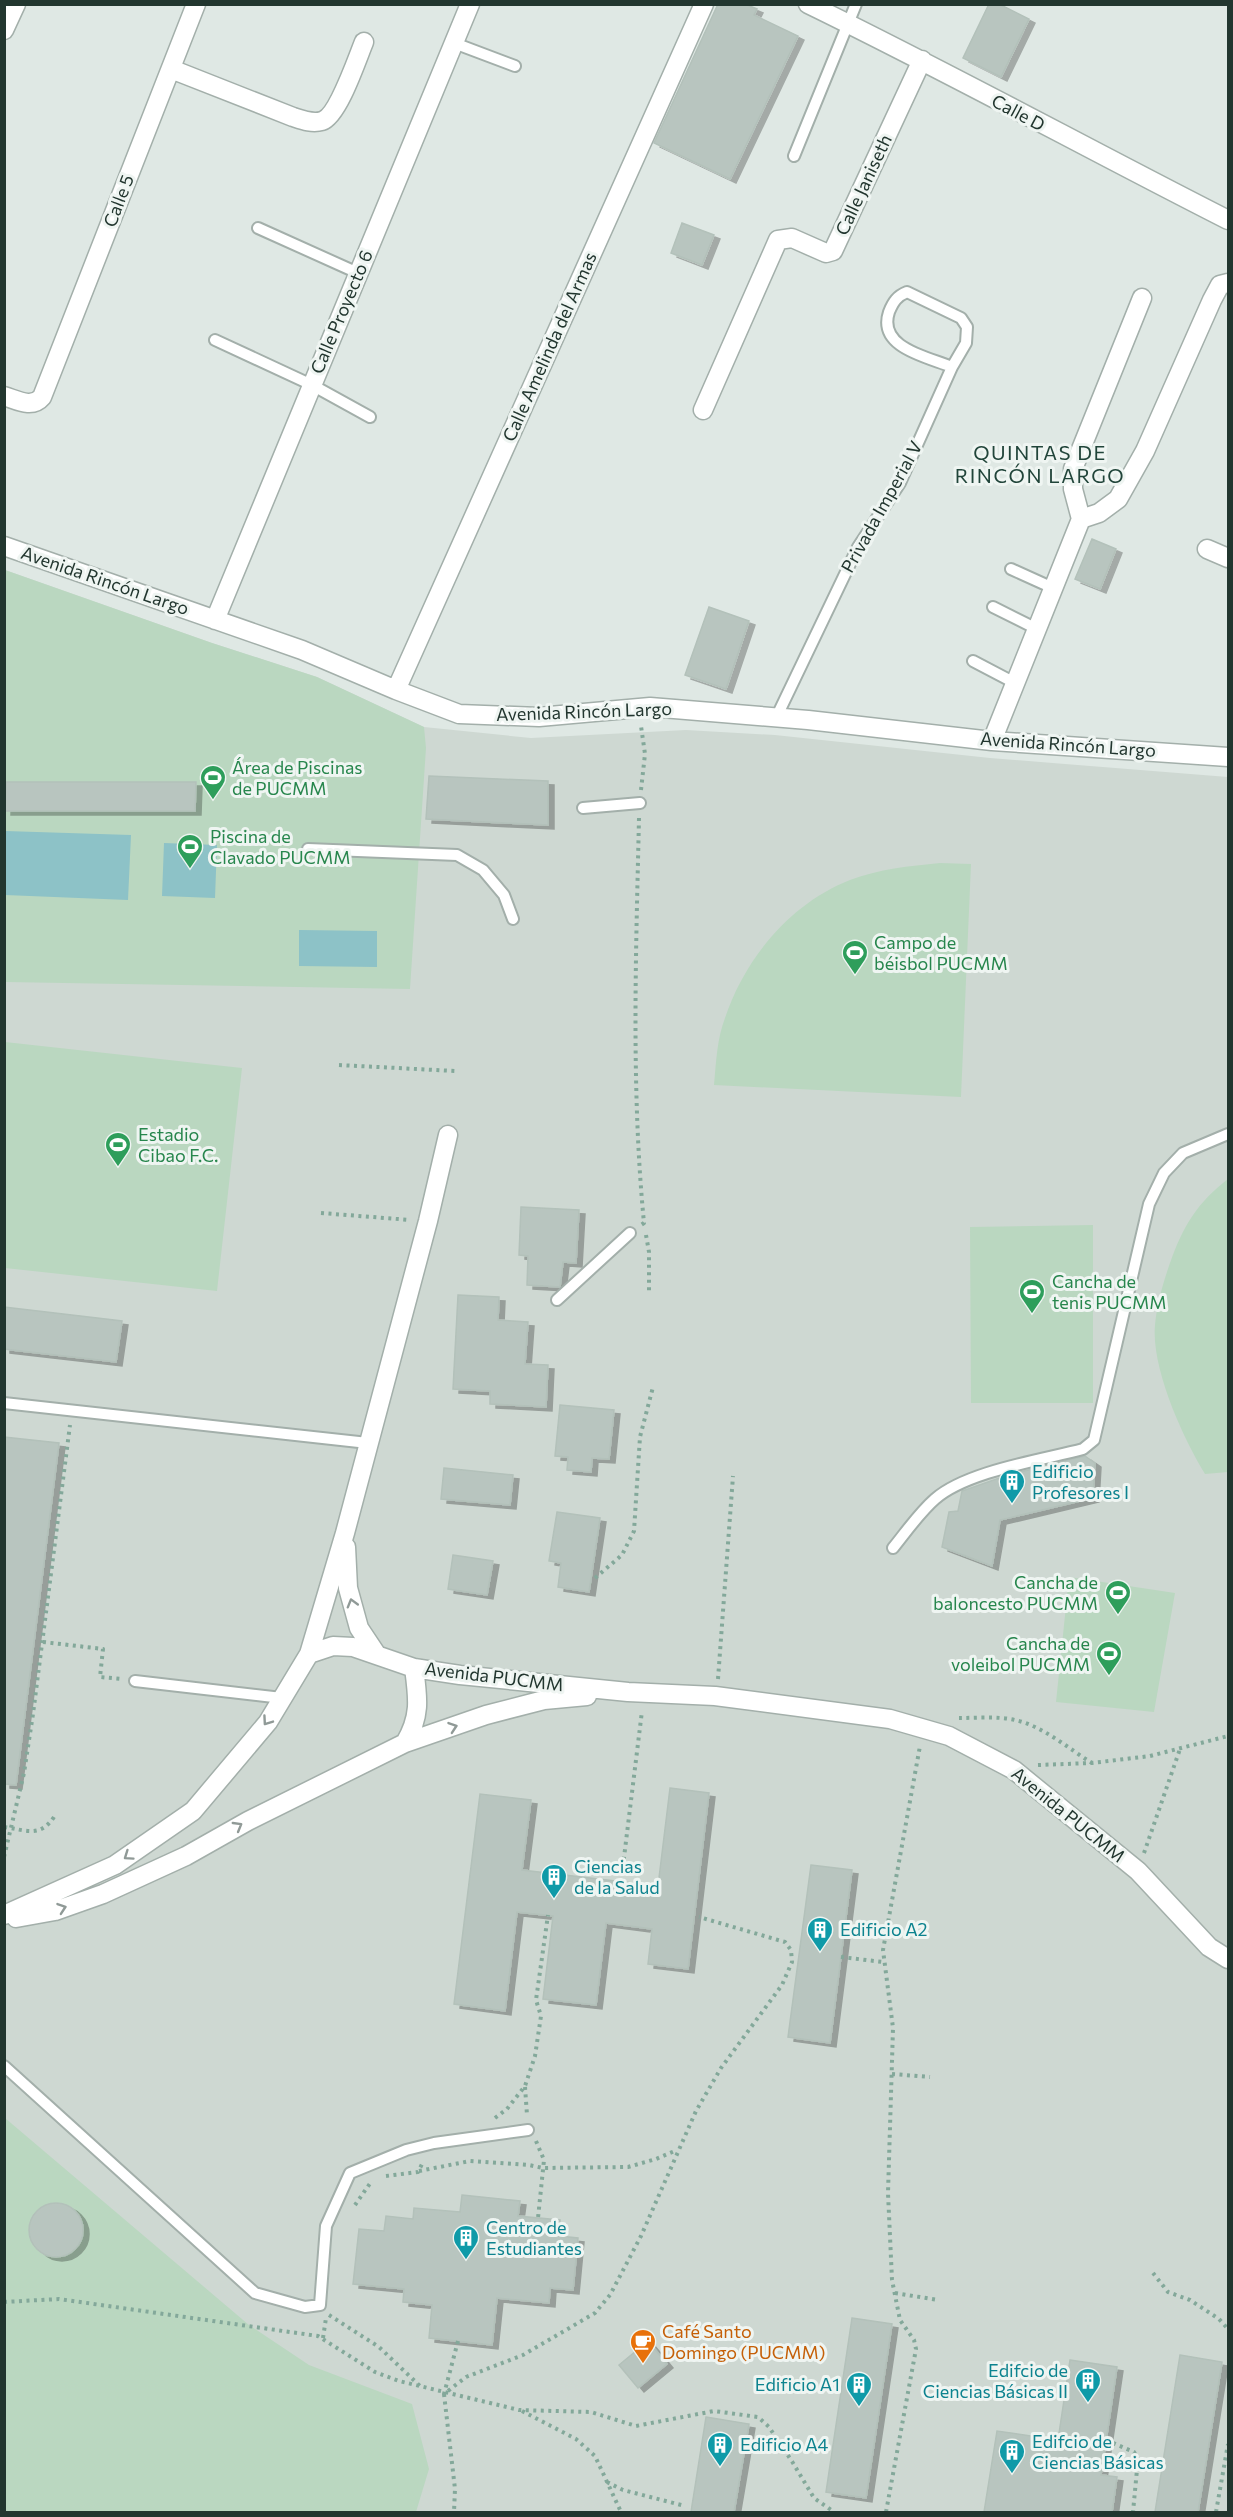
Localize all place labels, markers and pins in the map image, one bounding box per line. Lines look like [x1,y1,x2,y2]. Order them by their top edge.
place label: Área de Piscinas de PUCMM [232,756,363,799]
sports icon: Área de Piscinas de PUCMM [198,763,228,801]
place label: Piscina de Clavado PUCMM [210,825,350,868]
sports icon: Piscina de Clavado PUCMM [175,832,205,870]
place label: Campo de béisbol PUCMM [874,931,1008,974]
sports icon: Campo de béisbol PUCMM [840,938,870,976]
place label: Estadio Cibao F.C. [138,1123,218,1166]
sports icon: Estadio Cibao F.C. [103,1130,133,1168]
place label: Cancha de tenis PUCMM [1052,1270,1167,1313]
sports icon: Cancha de tenis PUCMM [1017,1277,1047,1315]
place label: Edificio Profesores I [1032,1460,1129,1503]
building icon: Edificio Profesores I [997,1467,1027,1505]
place label: Cancha de baloncesto PUCMM [933,1571,1098,1614]
sports icon: Cancha de baloncesto PUCMM [1103,1578,1133,1616]
place label: Cancha de voleibol PUCMM [951,1632,1090,1675]
sports icon: Cancha de voleibol PUCMM [1094,1639,1124,1677]
place label: Ciencias de la Salud [574,1855,660,1898]
building icon: Ciencias de la Salud [539,1862,569,1900]
building icon: Edificio A2 [805,1915,835,1953]
place label: Edificio A2 [840,1918,928,1940]
place label: Centro de Estudiantes [486,2216,582,2259]
building icon: Centro de Estudiantes [451,2223,481,2261]
place label: Café Santo Domingo (PUCMM) [662,2320,826,2363]
cafe icon: Café Santo Domingo (PUCMM) [628,2327,658,2365]
place label: Edifcio de Ciencias Básicas II [923,2359,1068,2402]
building icon: Edifcio de Ciencias Básicas II [1073,2366,1103,2404]
building icon: Edificio A1 [844,2370,874,2408]
place label: Edificio A1 [755,2373,840,2395]
building icon: Edificio A4 [705,2430,735,2468]
place label: Edifcio de Ciencias Básicas [1032,2430,1164,2473]
place label: Edificio A4 [740,2433,829,2455]
building icon: Edifcio de Ciencias Básicas [997,2437,1027,2475]

